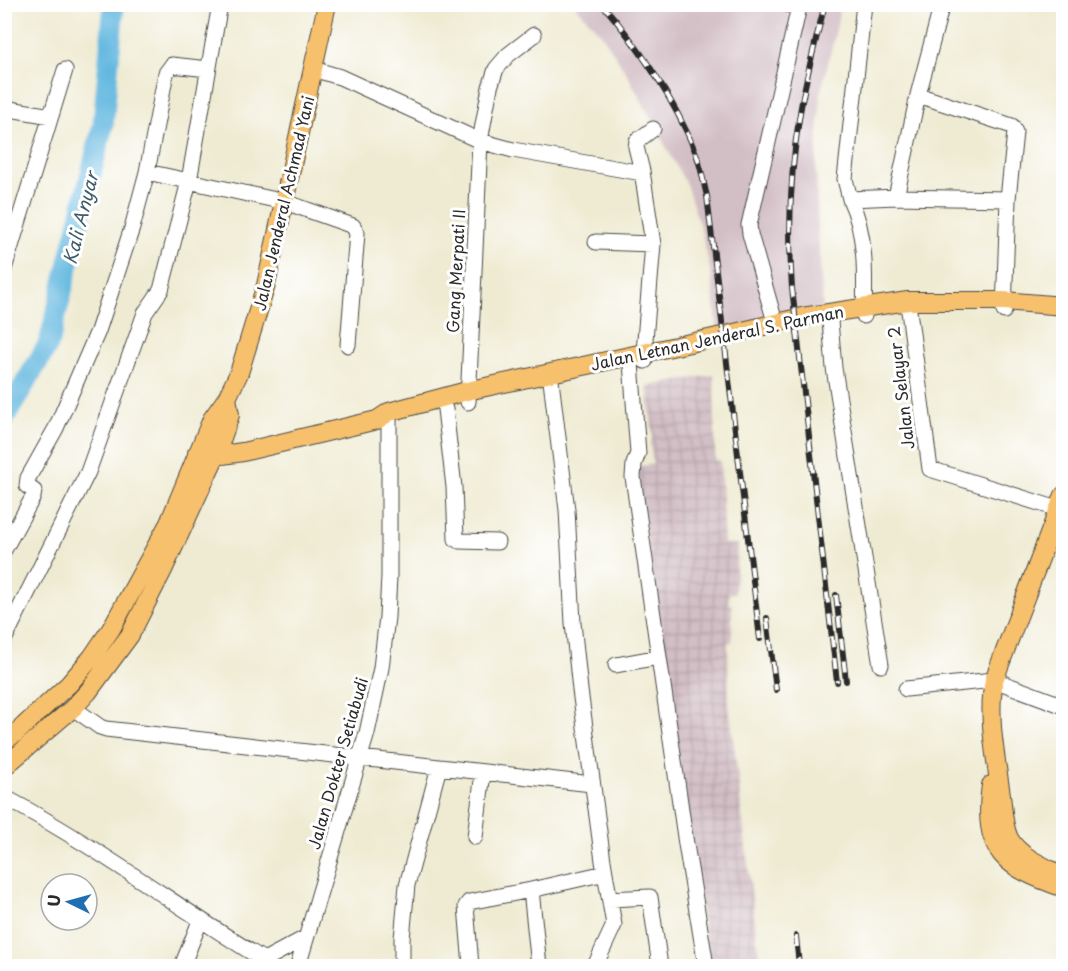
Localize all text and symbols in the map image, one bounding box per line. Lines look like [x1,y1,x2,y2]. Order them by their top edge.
street label: Jalan Jenderal Achmad Yani [247,93,319,313]
water label: Kali Anyar [56,166,105,267]
street label: Gang Merpati II [440,209,470,333]
street label: Jalan Letnan Jenderal S. Parman [588,298,846,376]
street label: Jalan Selayar 2 [881,325,919,451]
street label: Jalan Dokter Setiabudi [301,674,373,852]
north arrow [39,872,99,932]
text: U [41,893,66,908]

